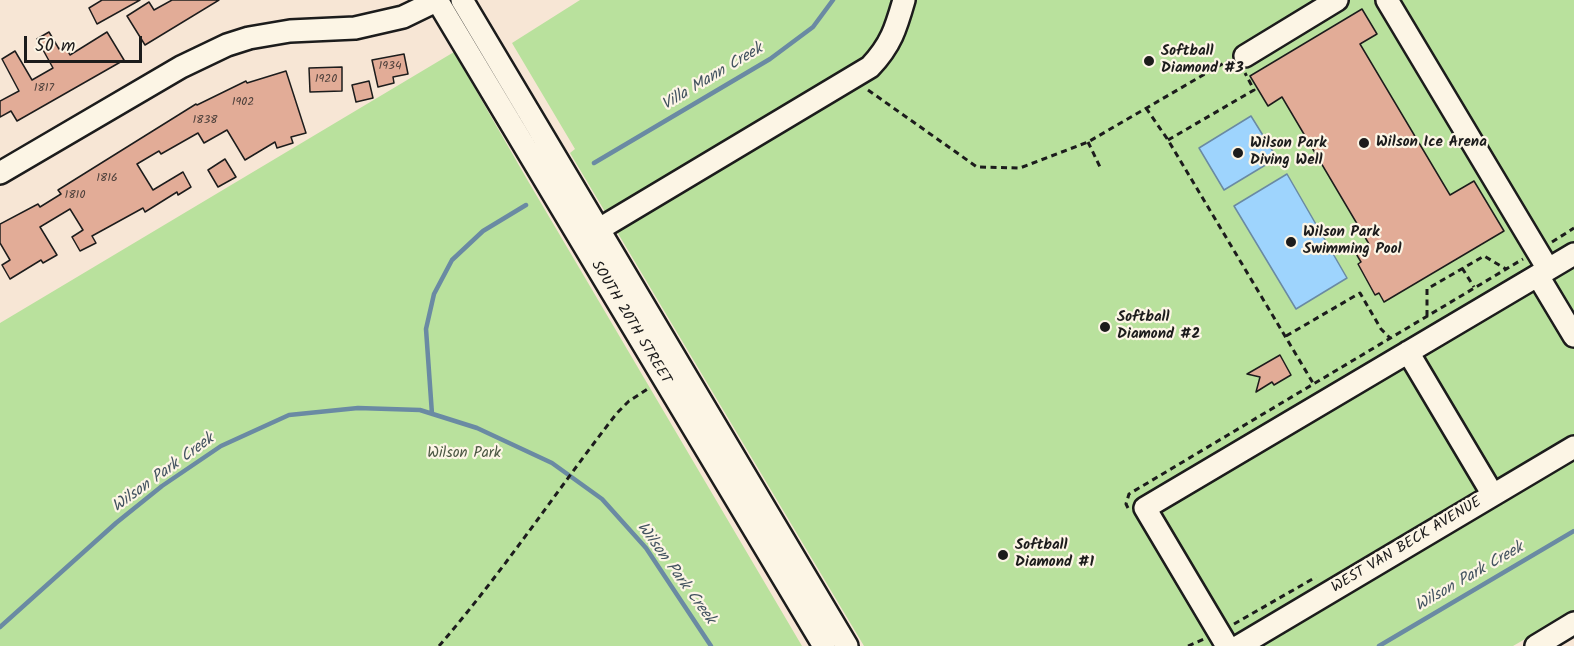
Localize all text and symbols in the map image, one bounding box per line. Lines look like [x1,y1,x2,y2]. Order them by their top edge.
scale bar [27,24,146,62]
text: 50 m [35,32,75,61]
water label: Villa Mann Creek [659,40,767,116]
place label: Softball Diamond #3 [1161,43,1244,78]
marker: Softball Diamond #3 [1142,54,1156,68]
house number: 1934 [378,60,402,74]
house number: 1920 [315,73,337,87]
house number: 1817 [34,82,54,96]
house number: 1902 [232,96,254,110]
house number: 1838 [192,114,218,128]
place label: Wilson Ice Arena [1376,134,1487,152]
place label: Wilson Park Diving Well [1250,135,1326,170]
marker: Wilson Ice Arena [1357,136,1371,150]
marker: Wilson Park Diving Well [1231,146,1245,160]
house number: 1816 [96,172,118,186]
house number: 1810 [65,189,85,203]
place label: Wilson Park Swimming Pool [1303,224,1402,259]
marker: Wilson Park Swimming Pool [1284,235,1298,249]
street label: SOUTH 20TH STREET [586,258,674,388]
place label: Softball Diamond #2 [1117,309,1200,344]
marker: Softball Diamond #2 [1098,320,1112,334]
water label: Wilson Park Creek [109,431,219,517]
park label: Wilson Park [427,445,501,463]
street label: WEST VAN BECK AVENUE [1329,494,1485,598]
water label: Wilson Park Creek [632,519,718,629]
place label: Softball Diamond #1 [1015,537,1094,572]
water label: Wilson Park Creek [1413,539,1527,617]
marker: Softball Diamond #1 [996,548,1010,562]

